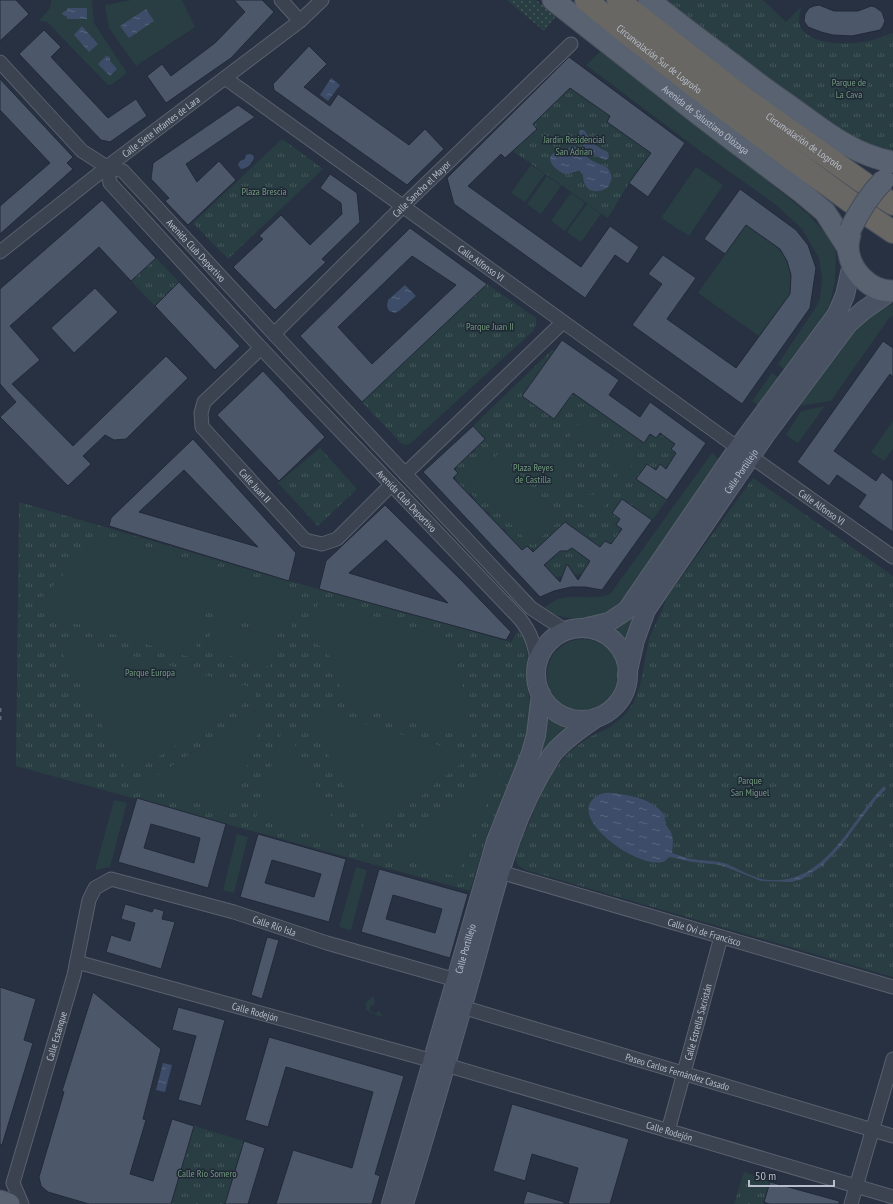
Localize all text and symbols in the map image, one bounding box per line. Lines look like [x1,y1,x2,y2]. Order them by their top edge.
street label: Circunvalación Sur de Logroño [614,22,704,97]
park label: Parque de La Cava [832,76,866,101]
street label: Avenida de Salustiano Olózaga [659,82,752,157]
street label: Calle Siete Infantes de Lara [119,93,203,160]
street label: Circunvalación de Logroño [763,110,845,173]
park label: Jardin Residencial San Adrian [542,133,605,158]
street label: Calle Sancho el Mayor [390,157,454,220]
park label: Plaza Brescia [241,185,287,198]
street label: Avenida Club Deportivo [163,216,228,285]
street label: Calle Alfonso VI [455,242,507,284]
park label: Parque Juan II [466,320,514,333]
street label: Calle Portillejo [721,447,761,496]
park label: Plaza Reyes de Castilla [513,461,554,486]
street label: Calle Juan II [236,466,274,505]
street label: Avenida Club Deportivo [374,467,439,535]
street label: Calle Alfonso VI [796,486,847,528]
park label: Parque Europa [125,666,175,679]
park label: Parque San Miguel [731,774,770,799]
street label: Calle Río Isla [251,913,298,939]
street label: Calle Ovi de Francisco [666,915,742,949]
street label: Calle Portillejo [452,922,479,975]
street label: Calle Estrella Sacristán [682,982,715,1062]
street label: Calle Rodejón [230,999,280,1025]
street label: Calle Estanque [43,1010,70,1062]
street label: Paseo Carlos Fernández Casado [624,1050,731,1094]
street label: Calle Rodejón [645,1119,694,1144]
scale bar [749,1162,834,1188]
park label: Calle Río Somero [177,1167,237,1180]
text: 50 m [755,1168,776,1183]

